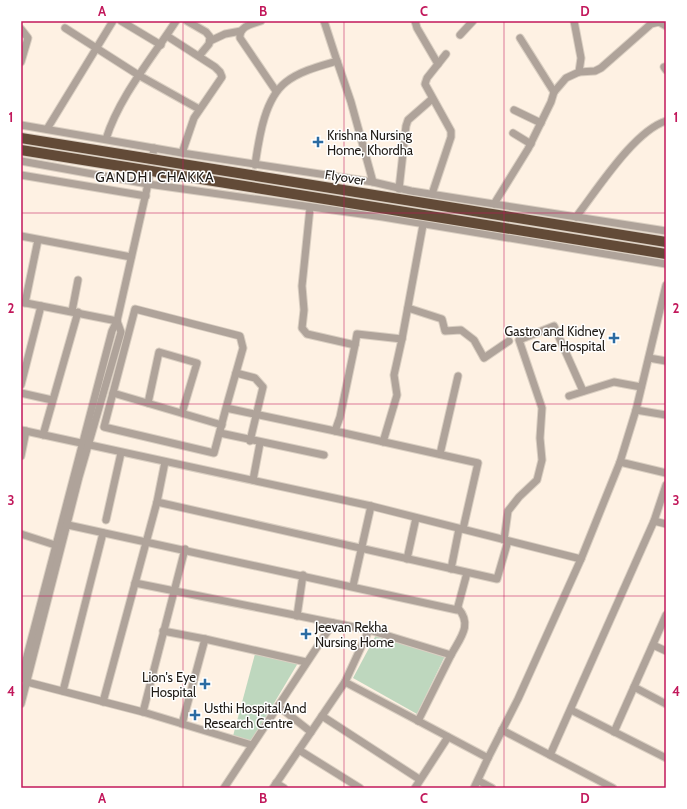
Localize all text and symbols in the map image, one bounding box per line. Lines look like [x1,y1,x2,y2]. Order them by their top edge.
text: A [98,3,107,19]
text: B [259,3,267,19]
text: C [420,3,428,19]
text: D [580,3,590,19]
text: 1 [9,109,13,125]
text: 1 [674,109,678,125]
place label: Krishna Nursing Home, Khordha [327,127,414,158]
marker: Krishna Nursing Home, Khordha [312,136,324,148]
street label: Flyover [324,166,367,188]
district label: GANDHI CHAKKA [95,168,215,186]
text: 2 [8,300,15,316]
text: 2 [673,300,680,316]
place label: Gastro and Kidney Care Hospital [505,323,605,354]
marker: Gastro and Kidney Care Hospital [608,332,620,344]
text: 3 [7,492,15,508]
text: 3 [672,492,680,508]
place label: Jeevan Rekha Nursing Home [314,619,394,650]
marker: Jeevan Rekha Nursing Home [300,628,312,640]
place label: Lion's Eye Hospital [142,669,196,700]
marker: Lion's Eye Hospital [199,678,211,690]
text: 4 [7,683,15,699]
text: 4 [672,683,680,699]
place label: Usthi Hospital And Research Centre [204,700,306,731]
marker: Usthi Hospital And Research Centre [189,709,201,721]
text: A [98,790,107,806]
text: B [259,790,267,806]
text: C [420,790,428,806]
text: D [580,790,590,806]

